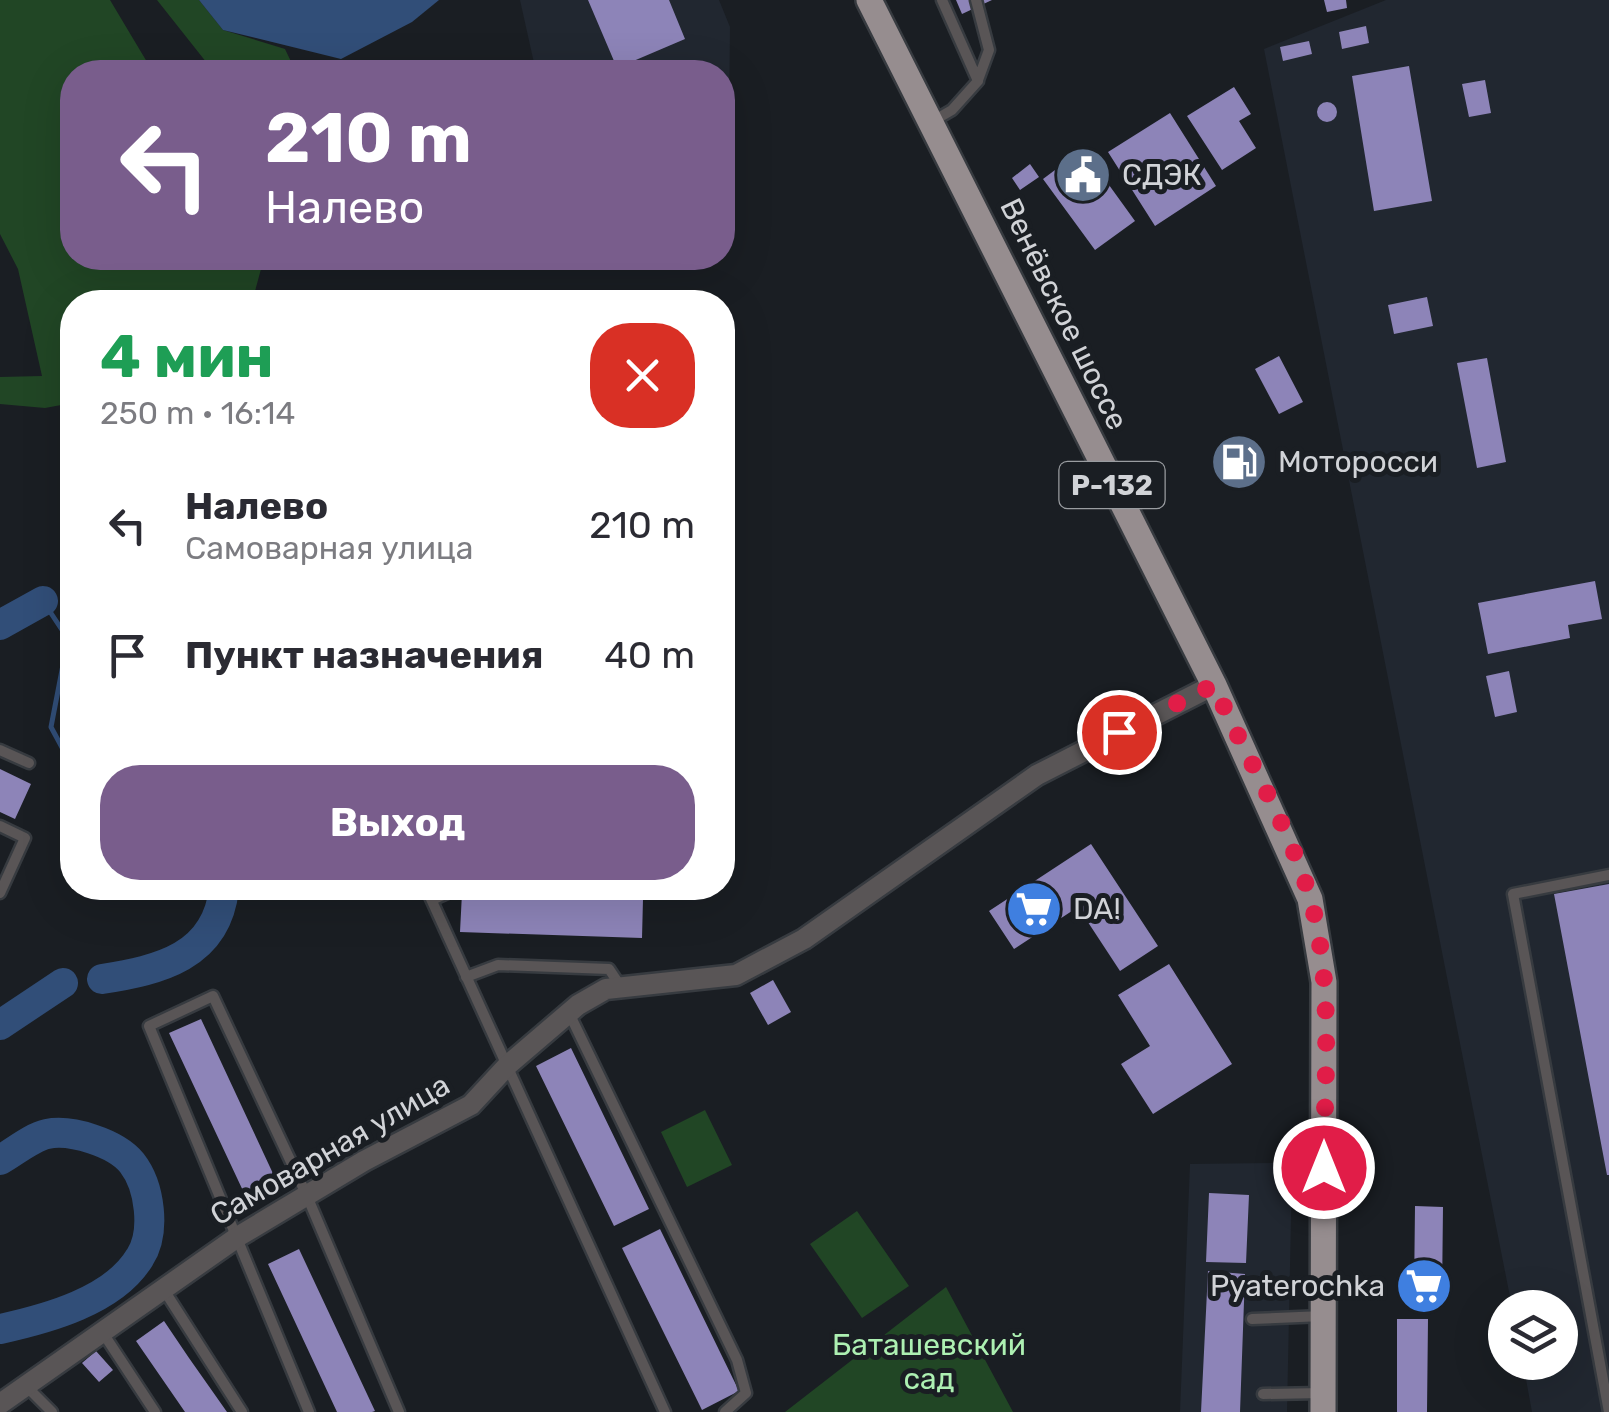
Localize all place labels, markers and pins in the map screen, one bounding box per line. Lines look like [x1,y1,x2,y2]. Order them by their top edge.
public building icon: СДЭК [1053,145,1113,205]
place label: СДЭК [1122,157,1202,193]
fuel station icon: Моторосси [1209,432,1269,492]
place label: Моторосси [1278,444,1438,480]
pin [1077,690,1162,775]
supermarket icon: DA! [1004,879,1064,939]
place label: DA! [1073,891,1121,927]
supermarket icon: Pyaterochka [1394,1256,1454,1316]
place label: Pyaterochka [1210,1268,1385,1304]

